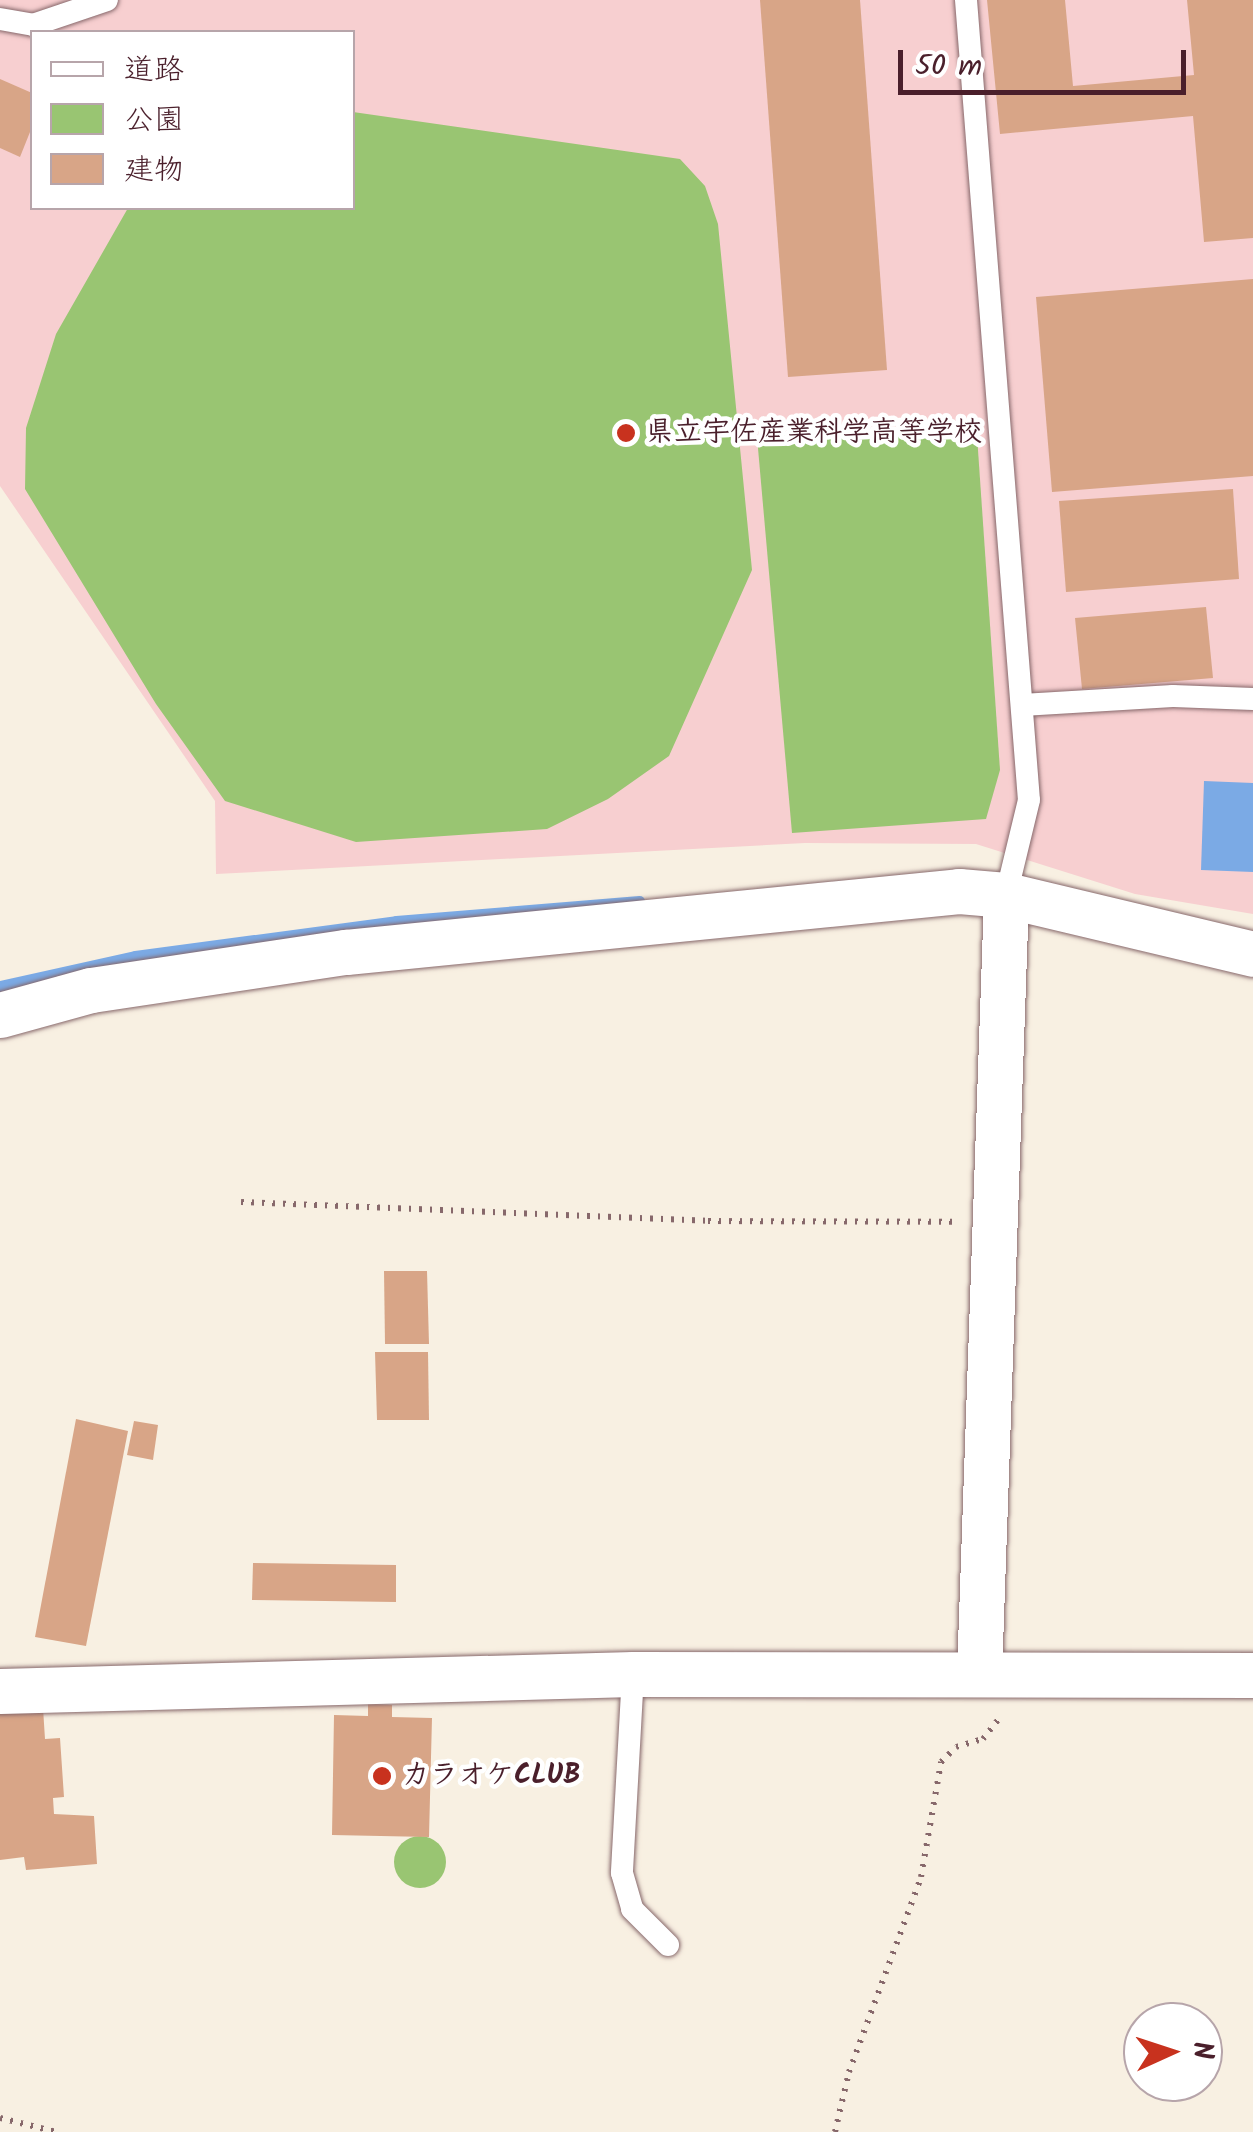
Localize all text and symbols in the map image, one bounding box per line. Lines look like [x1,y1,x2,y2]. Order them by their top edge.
legend [30,30,355,210]
scale bar [903,30,1190,92]
text: 50 m [915,43,982,91]
text: 道路 [124,47,184,95]
text: 公園 [124,97,184,145]
text: 建物 [124,147,184,195]
place label: 県立宇佐産業科学高等学校 [646,416,982,450]
marker: 県立宇佐産業科学高等学校 [615,422,637,444]
place label: カラオケCLUB [402,1759,581,1793]
marker: カラオケCLUB [371,1765,393,1787]
north arrow [1123,2002,1223,2102]
text: N [1179,2040,1224,2061]

